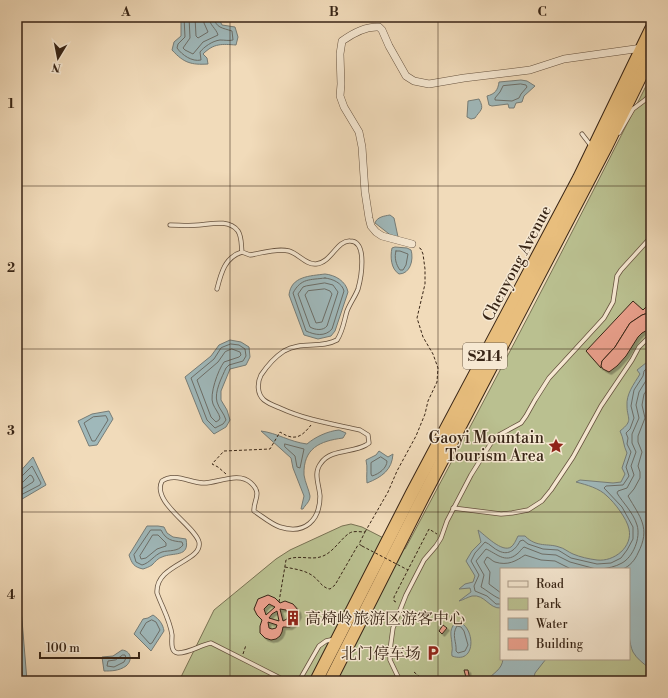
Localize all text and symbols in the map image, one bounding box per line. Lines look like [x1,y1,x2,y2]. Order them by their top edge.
text: A [120,4,131,20]
text: B [329,4,339,20]
text: C [537,4,547,20]
north arrow [38,38,78,78]
text: N [51,59,62,75]
text: 1 [8,96,15,112]
street label: Chenyong Avenue [478,202,556,325]
text: 2 [7,260,15,276]
road number: S214 [463,343,507,369]
text: 3 [7,423,15,439]
place label: Gaoyi Mountain Tourism Area [428,428,545,466]
place icon: Gaoyi Mountain Tourism Area [547,437,565,455]
legend [500,568,630,660]
text: Road [536,577,564,592]
text: 4 [7,587,16,603]
text: Park [536,597,562,612]
building icon: 高椅岭旅游区游客中心 [284,609,302,627]
place label: 高椅岭旅游区游客中心 [305,609,465,629]
text: Water [535,617,568,632]
scale bar [40,634,139,660]
text: Building [535,637,584,652]
text: 100 m [46,641,80,656]
place label: 北门停车场 [341,644,421,664]
parking icon: 北门停车场 [424,644,442,662]

